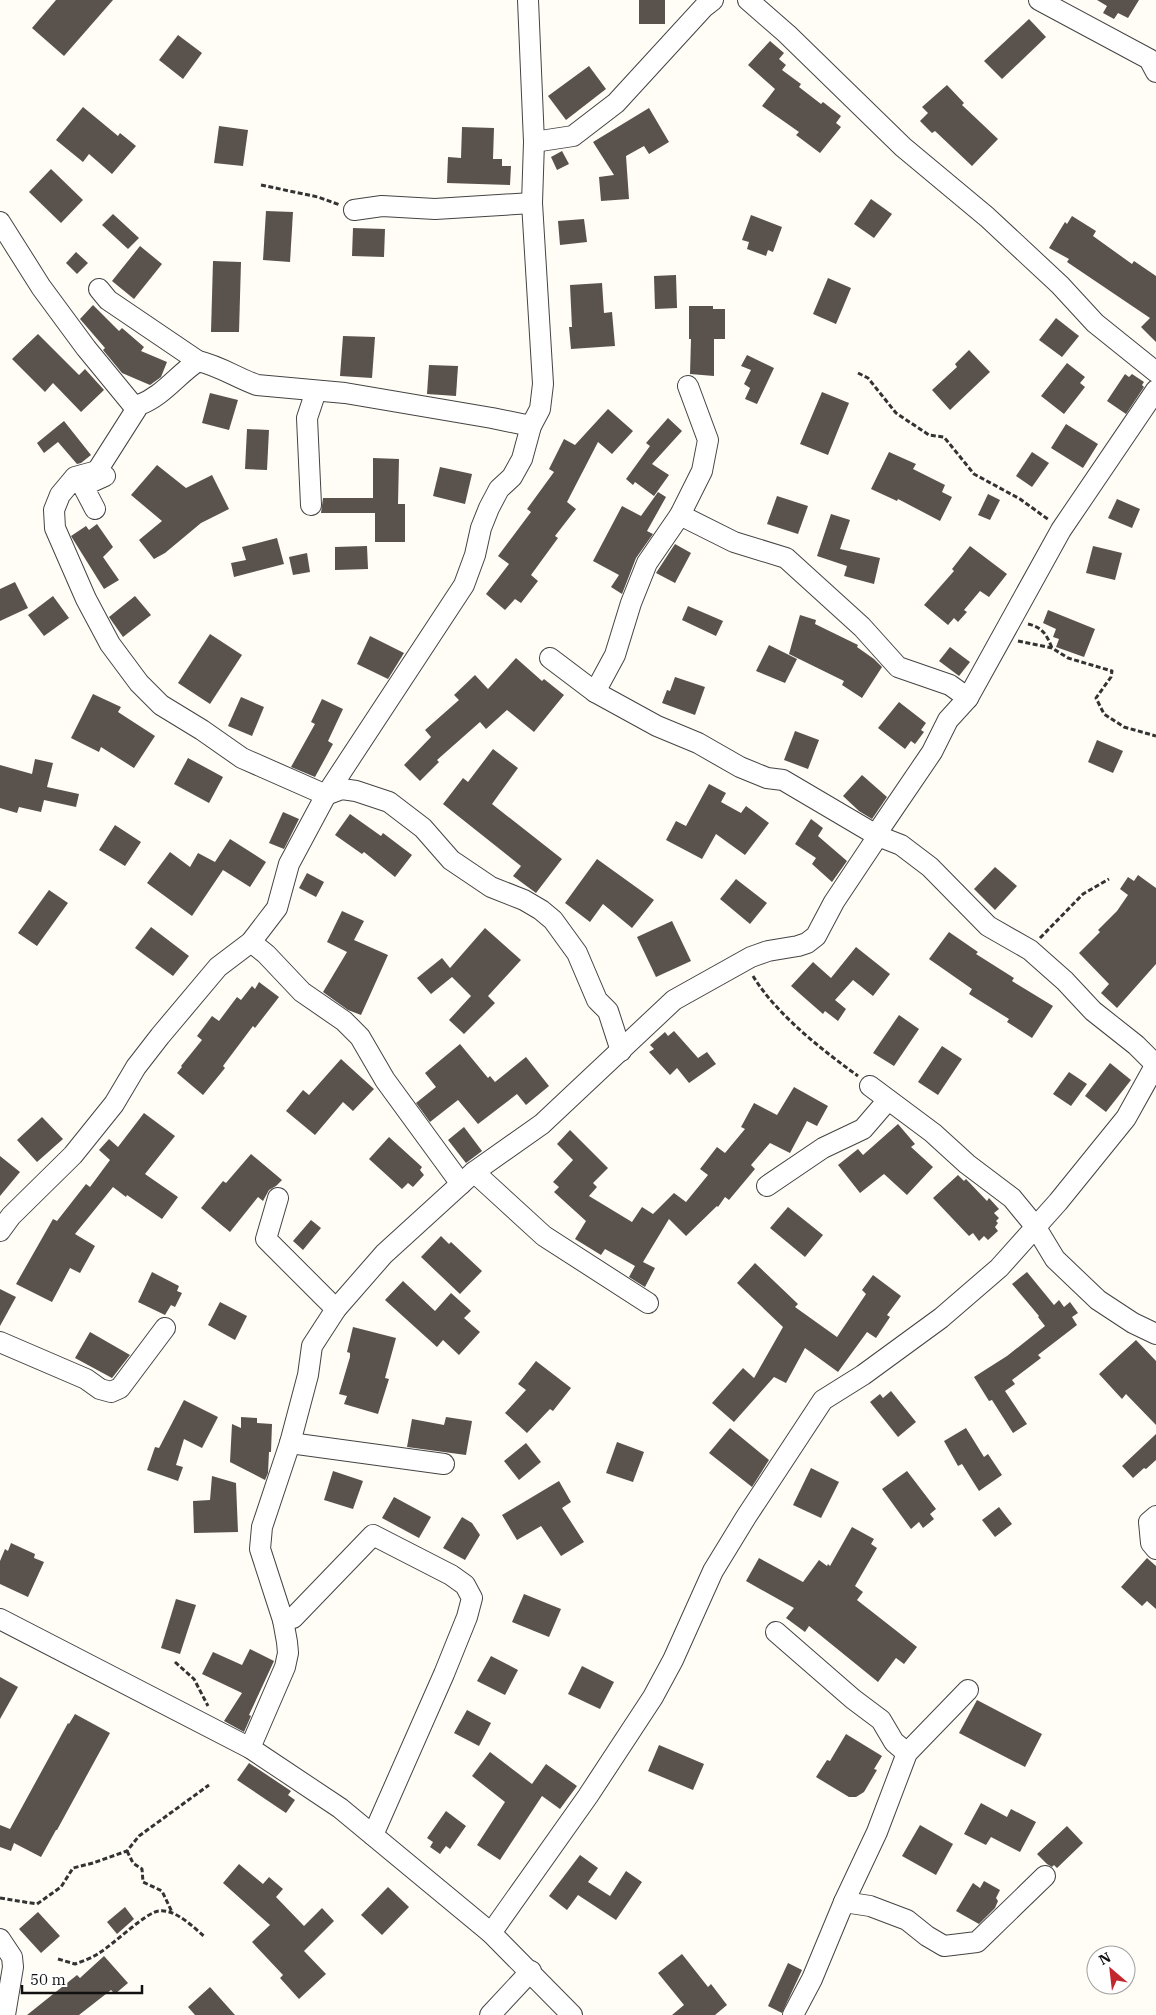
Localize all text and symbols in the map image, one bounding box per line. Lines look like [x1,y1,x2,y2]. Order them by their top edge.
north arrow [1086,1945,1136,1995]
text: N [1096,1948,1114,1969]
scale bar [22,1962,142,1994]
text: 50 m [30,1970,66,1989]

